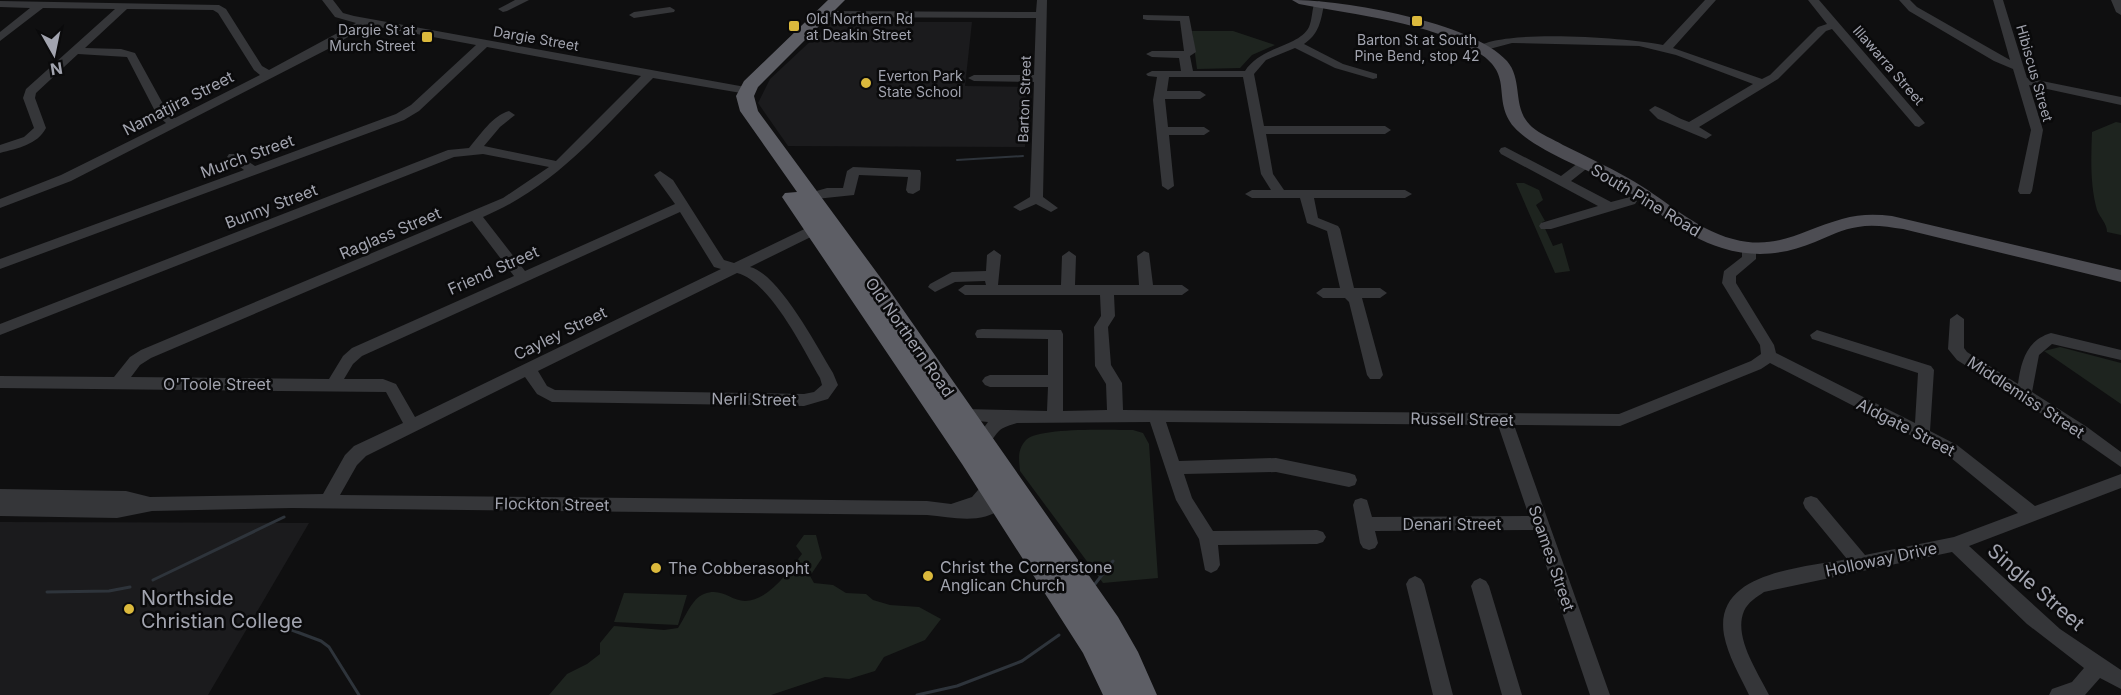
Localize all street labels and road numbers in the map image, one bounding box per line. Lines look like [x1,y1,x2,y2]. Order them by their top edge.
street label: Dargie Street [492,22,581,54]
street label: Illawarra Street [1850,22,1928,109]
street label: Hibiscus Street [2013,22,2057,124]
street label: Barton Street [1014,55,1034,143]
street label: Namatjira Street [119,66,237,140]
street label: Murch Street [198,130,296,182]
street label: South Pine Road [1587,159,1705,241]
street label: Bunny Street [222,179,320,233]
street label: Raglass Street [336,203,444,263]
street label: Friend Street [444,241,542,299]
street label: Old Northern Road [861,273,959,401]
street label: Cayley Street [510,302,610,364]
street label: Middlemiss Street [1964,352,2088,442]
street label: O'Toole Street [163,374,271,394]
street label: Nerli Street [711,388,797,410]
street label: Aldgate Street [1854,394,1958,460]
street label: Russell Street [1410,408,1514,430]
street label: Flockton Street [495,493,609,515]
street label: Soames Street [1525,503,1579,613]
street label: Denari Street [1402,514,1502,534]
street label: Holloway Drive [1823,537,1939,581]
street label: Single Street [1983,538,2090,636]

